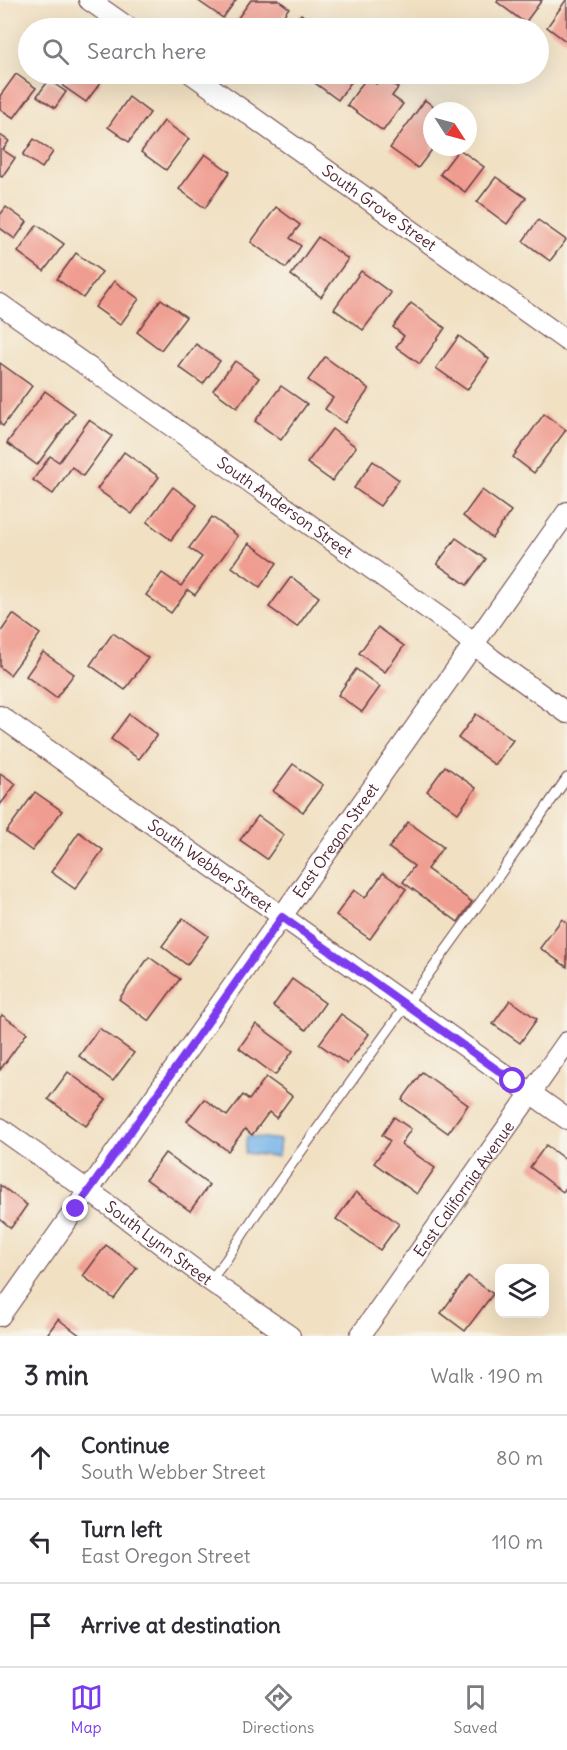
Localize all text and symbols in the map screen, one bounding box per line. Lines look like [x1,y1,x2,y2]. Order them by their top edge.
search box [18,18,549,84]
icon: search [39,35,72,68]
text: Search here [87,37,206,65]
north arrow [423,102,477,156]
street label: South Grove Street [318,160,441,255]
street label: South Anderson Street [213,452,357,563]
street label: East Oregon Street [288,779,383,902]
street label: South Webber Street [144,815,277,917]
route start [499,1067,525,1093]
street label: East California Avenue [409,1117,518,1261]
route end [62,1195,88,1221]
street label: South Lynn Street [101,1196,217,1290]
map controls [495,1264,549,1318]
button: layers [495,1264,549,1318]
text: 3 min [24,1359,89,1392]
text: Walk · 190 m [431,1363,543,1388]
text: Continue [81,1431,170,1459]
icon: ahead [24,1441,57,1474]
text: 80 m [496,1445,543,1470]
text: South Webber Street [81,1459,265,1484]
text: Turn left [81,1515,162,1543]
icon: left [24,1525,57,1558]
text: 110 m [492,1529,543,1554]
text: East Oregon Street [81,1543,250,1568]
icon: arrive [24,1609,57,1642]
text: Arrive at destination [81,1611,281,1639]
tab: Map [70,1681,103,1737]
tab: Directions [242,1681,314,1737]
tab: Saved [454,1681,497,1737]

